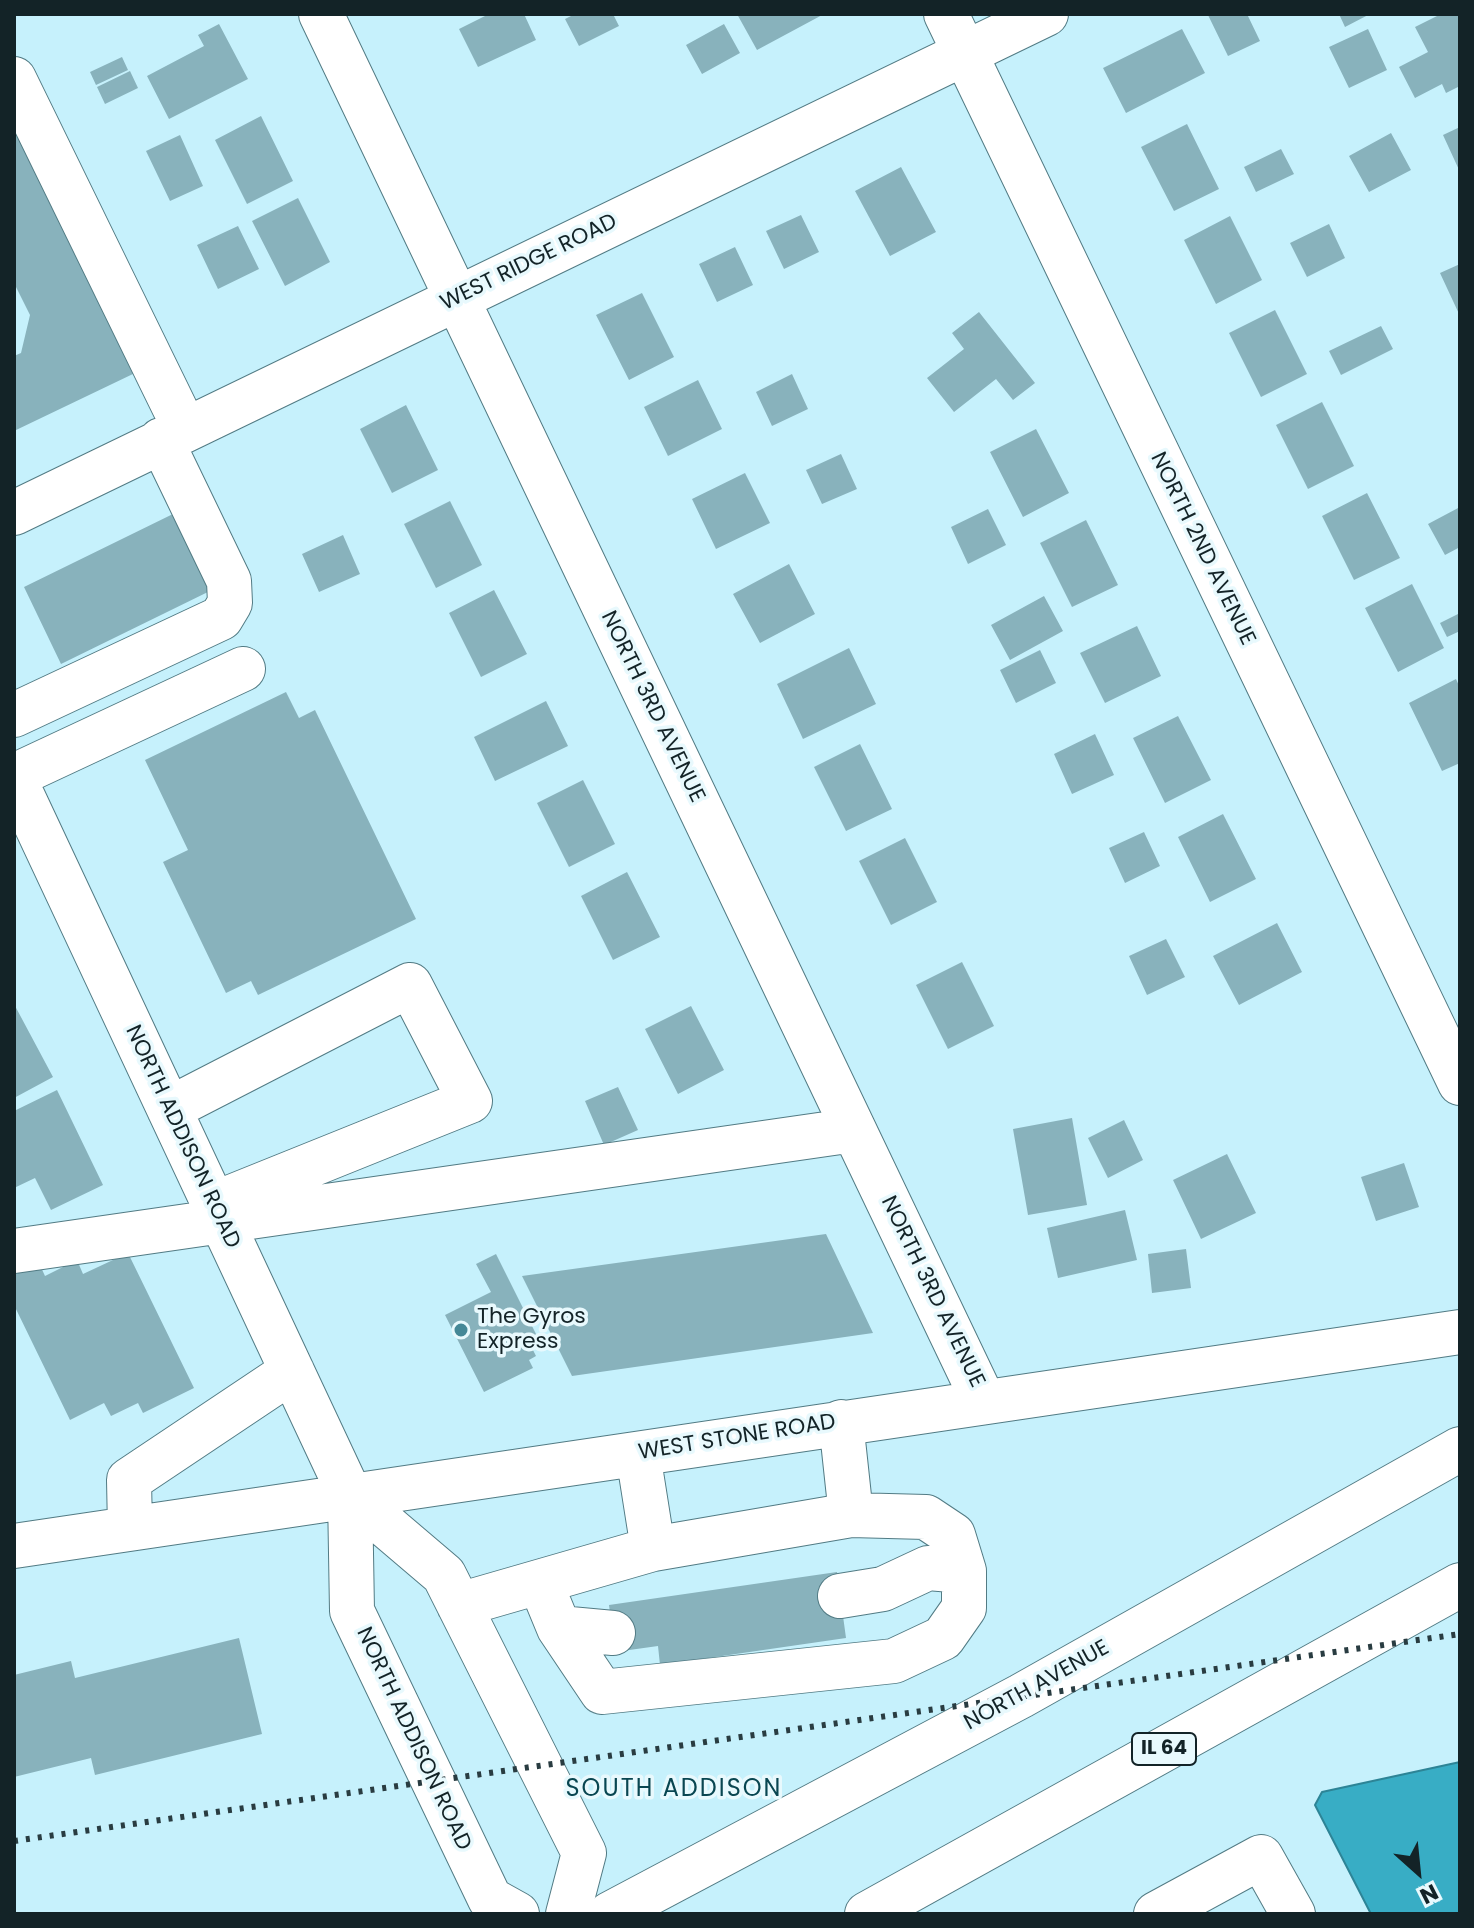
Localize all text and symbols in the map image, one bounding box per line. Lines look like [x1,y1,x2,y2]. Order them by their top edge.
street label: WEST RIDGE ROAD [436,209,622,317]
street label: NORTH 2ND AVENUE [1144,448,1260,650]
street label: NORTH 3RD AVENUE [594,607,710,807]
street label: NORTH ADDISON ROAD [119,1021,245,1253]
street label: NORTH 3RD AVENUE [874,1192,990,1392]
place label: The Gyros Express [477,1304,586,1356]
marker: The Gyros Express [452,1321,470,1339]
street label: WEST STONE ROAD [637,1409,837,1467]
street label: NORTH ADDISON ROAD [350,1623,476,1855]
street label: NORTH AVENUE [960,1635,1114,1737]
road number: IL 64 [1132,1733,1196,1765]
district label: SOUTH ADDISON [566,1776,782,1804]
north arrow [1378,1832,1458,1912]
text: N [1415,1876,1444,1911]

